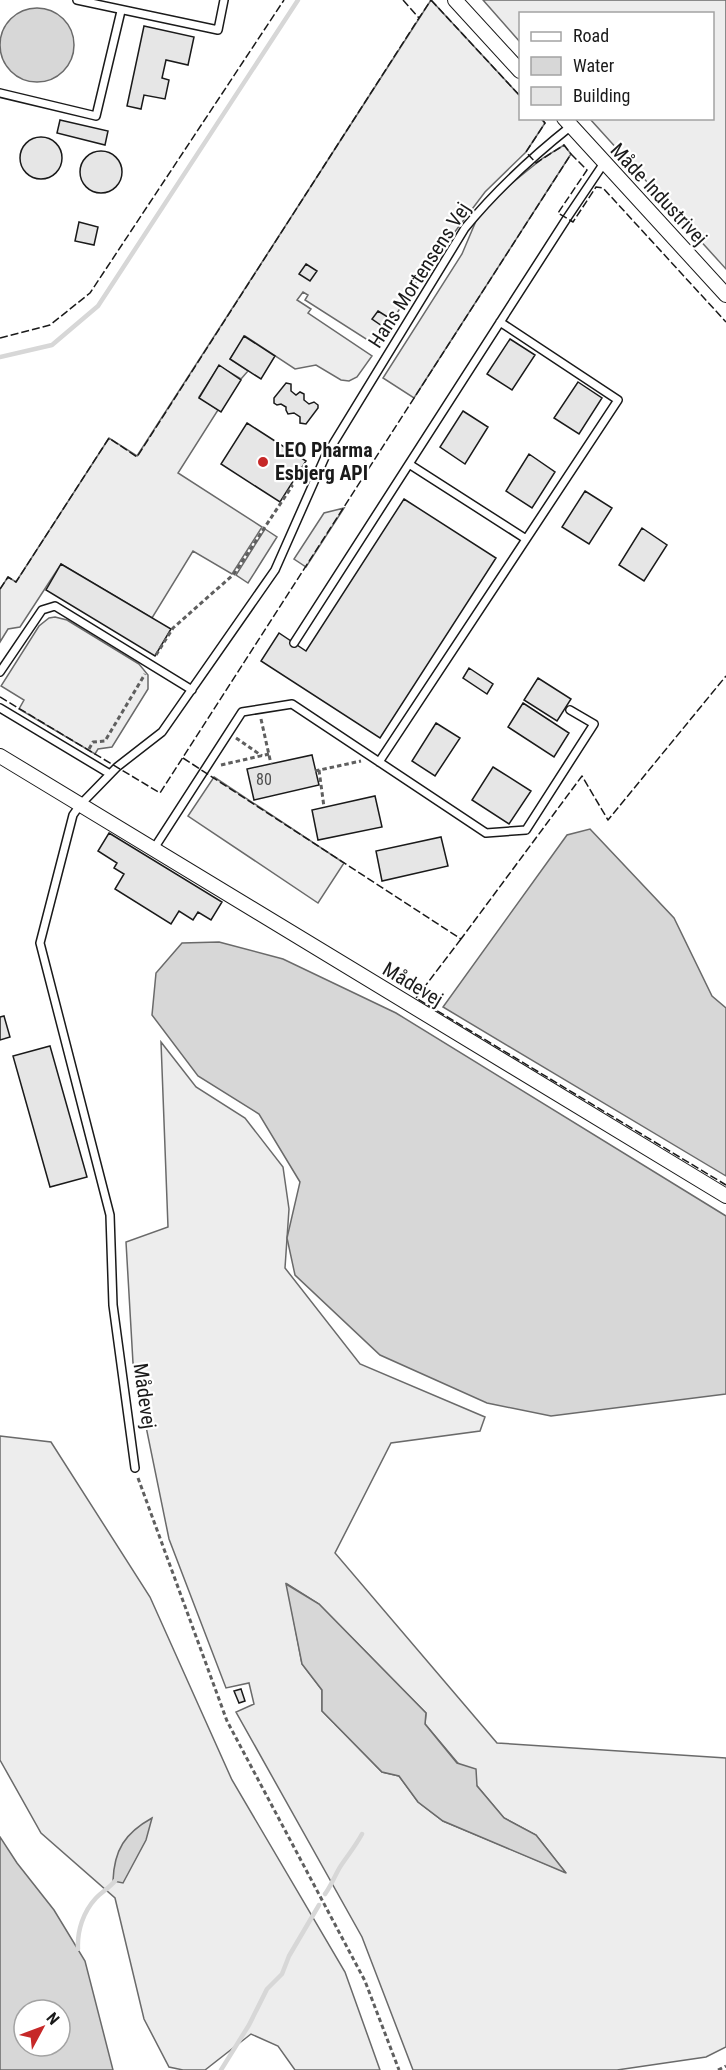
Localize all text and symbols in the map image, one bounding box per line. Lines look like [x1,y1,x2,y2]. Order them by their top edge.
legend [519,12,714,120]
text: Road [573,25,609,46]
text: Water [573,55,615,76]
text: Building [573,85,630,106]
street label: Måde Industrivej [606,138,712,250]
street label: Hans Mortensens Vej [363,198,475,352]
place label: LEO Pharma Esbjerg API [275,438,373,485]
marker: LEO Pharma Esbjerg API [256,455,270,469]
house number: 80 [256,770,272,789]
street label: Mådevej [378,957,448,1011]
street label: Mådevej [129,1362,161,1430]
north arrow [12,1998,72,2058]
text: N [43,2009,63,2028]

